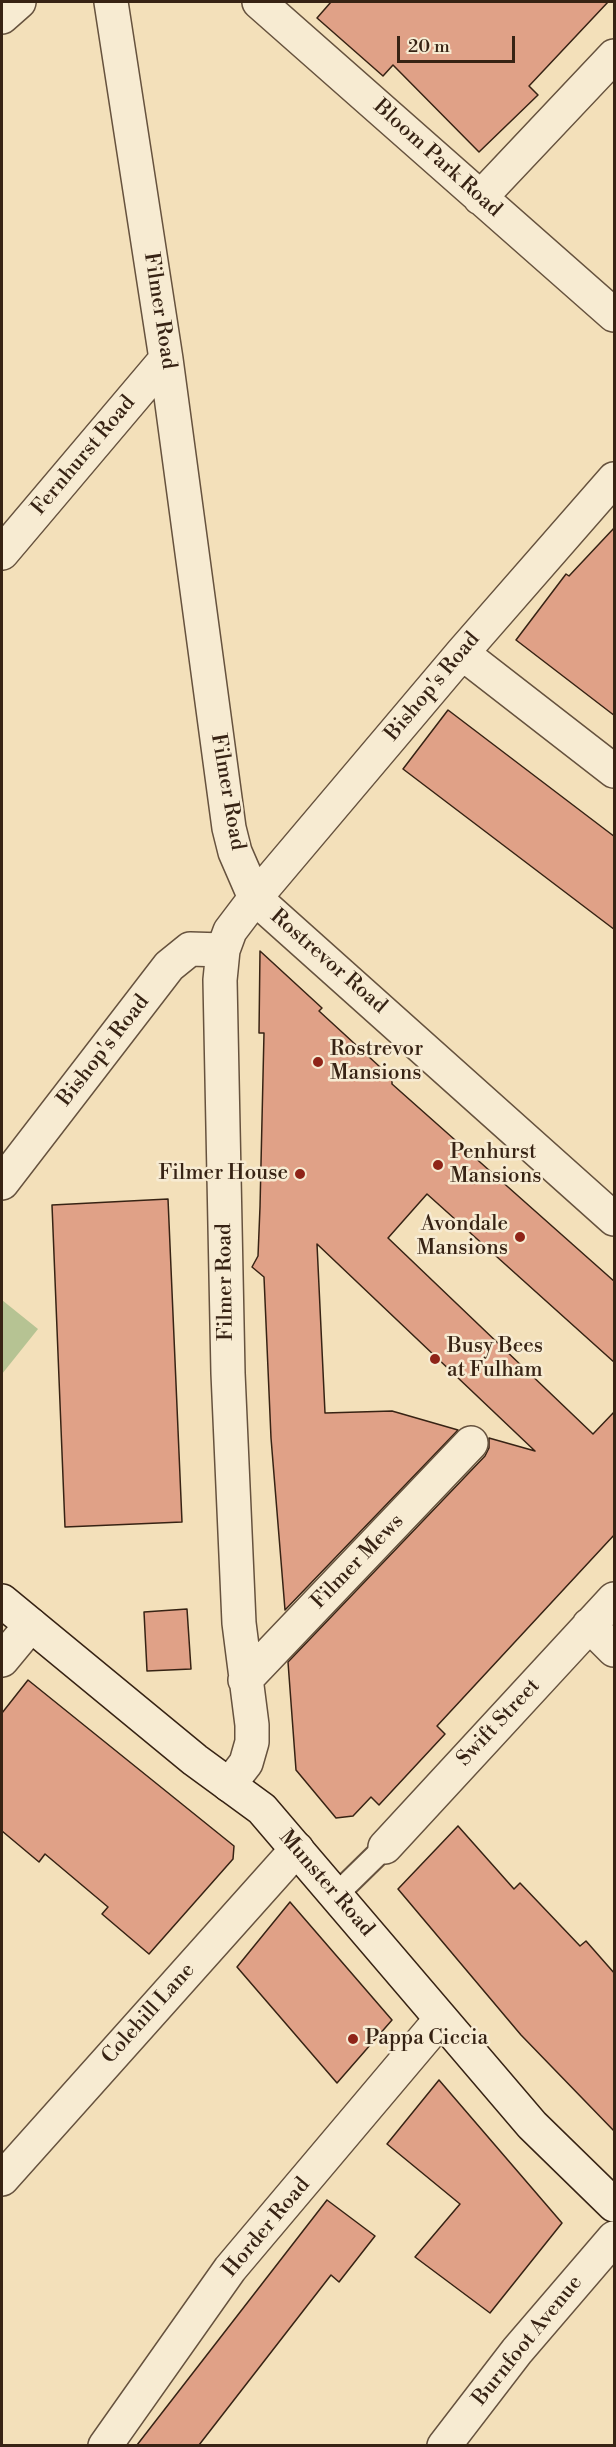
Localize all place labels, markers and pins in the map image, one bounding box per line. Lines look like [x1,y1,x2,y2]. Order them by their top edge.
place label: Rostrevor Mansions [330,1037,423,1087]
marker: Rostrevor Mansions [311,1055,325,1069]
place label: Penhurst Mansions [450,1140,541,1190]
marker: Penhurst Mansions [431,1158,445,1172]
place label: Filmer House [158,1161,288,1187]
marker: Filmer House [293,1167,307,1181]
place label: Avondale Mansions [417,1212,508,1262]
marker: Avondale Mansions [513,1230,527,1244]
place label: Busy Bees at Fulham [447,1334,543,1384]
marker: Busy Bees at Fulham [428,1352,442,1366]
place label: Pappa Ciccia [365,2026,488,2052]
marker: Pappa Ciccia [346,2032,360,2046]

